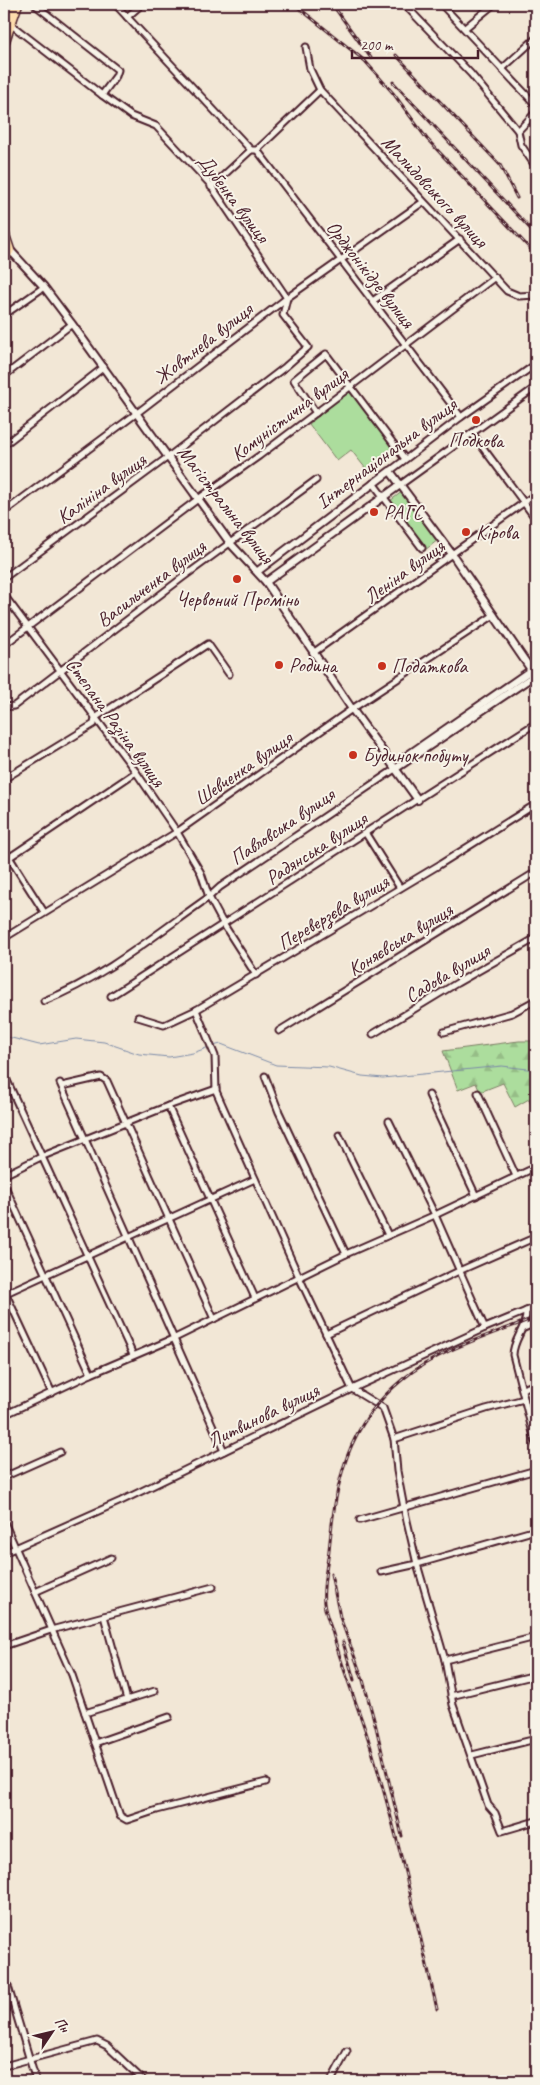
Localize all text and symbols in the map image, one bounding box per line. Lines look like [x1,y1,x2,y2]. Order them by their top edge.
scale bar [352,28,479,60]
text: 200 m [360,36,394,55]
street label: Малидовського вулиця [376,130,494,254]
street label: Дубенка вулиця [192,149,276,249]
street label: Орджонікідзе вулиця [321,215,421,334]
street label: Жовтнева вулиця [149,296,259,390]
street label: Комуністична вулиця [226,361,354,467]
street label: Інтернаціональна вулиця [311,391,463,514]
marker: Подкова [470,414,482,426]
place label: Подкова [449,428,505,453]
street label: Магістральна вулиця [172,440,280,570]
street label: Калініна вулиця [52,447,152,529]
place label: РАГС [384,500,425,525]
marker: РАГС [368,506,380,518]
place label: Кірова [476,520,520,545]
marker: Кірова [460,526,472,538]
street label: Леніна вулиця [359,533,450,609]
street label: Васильченка вулиця [92,534,212,633]
marker: Червоний Промінь [231,573,243,585]
place label: Червоний Промінь [176,587,299,612]
street label: Степана Разіна вулиця [59,653,171,793]
place label: Родина [289,653,338,678]
place label: Податкова [392,654,468,679]
marker: Родина [273,659,285,671]
marker: Податкова [376,660,388,672]
street label: Шевченка вулиця [190,724,299,811]
place label: Будинок побуту [363,743,470,768]
marker: Будинок побуту [347,749,359,761]
street label: Павловська вулиця [225,781,341,871]
street label: Радянська вулиця [261,805,374,890]
street label: Переверзєва вулиця [273,869,395,956]
street label: Коняєвська вулиця [343,897,458,982]
street label: Садова вулиця [400,937,496,1008]
street label: Литвинова вулиця [203,1377,324,1453]
north arrow [28,2008,78,2058]
text: Пн [51,2014,74,2036]

